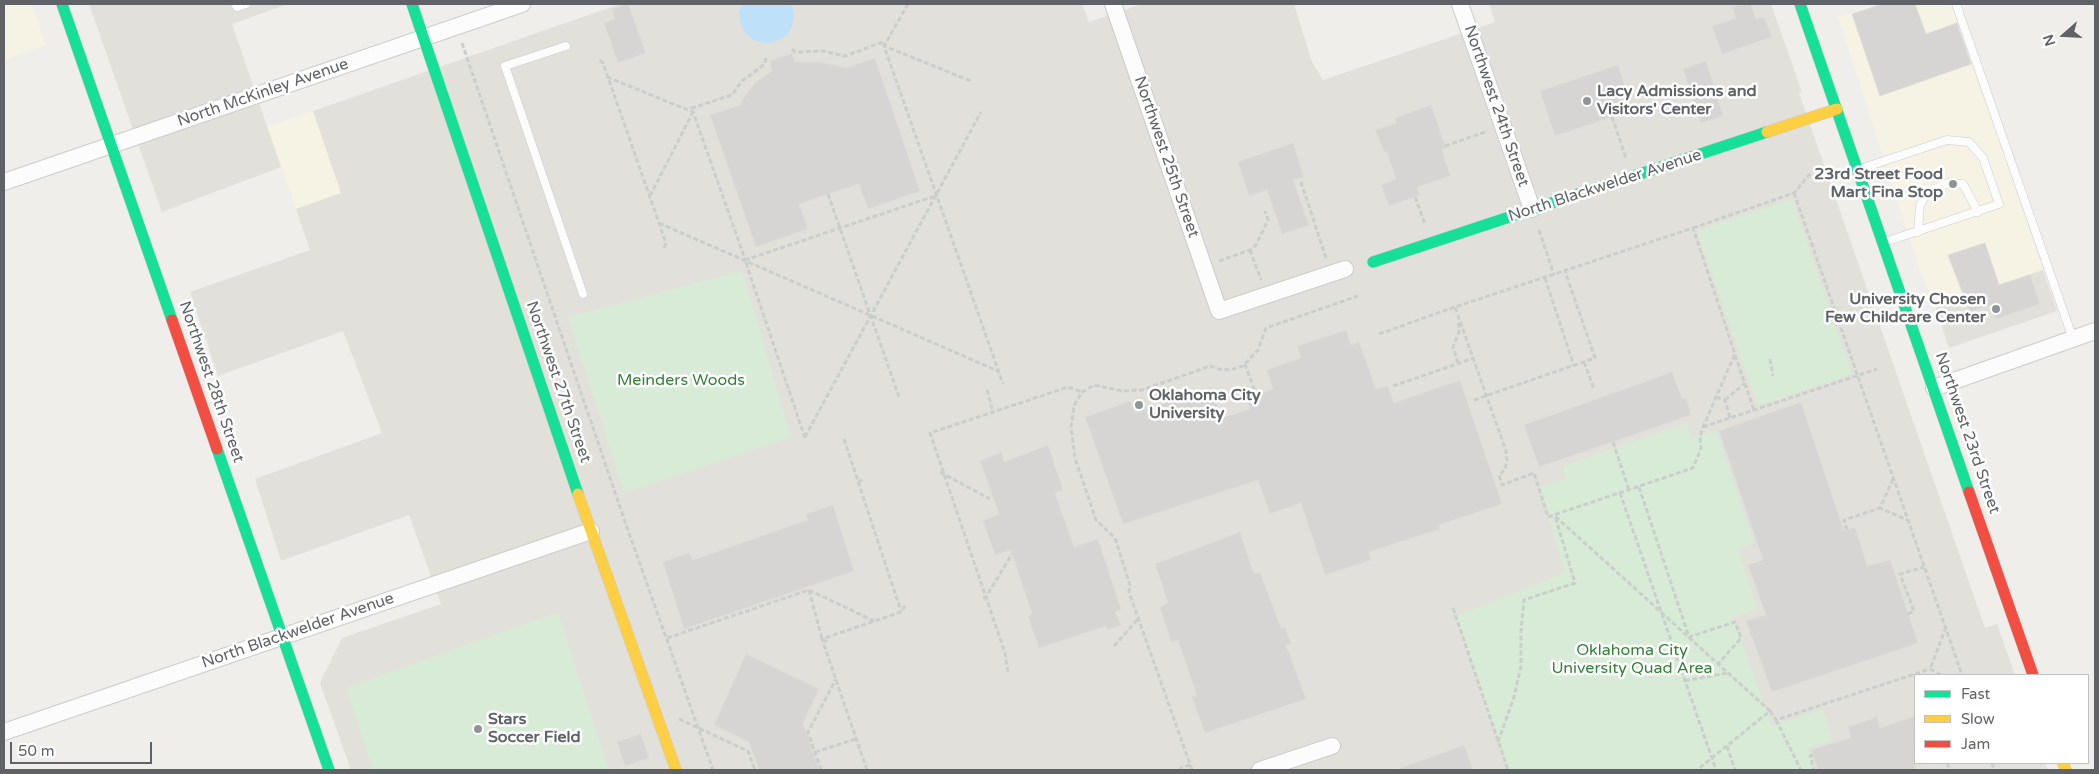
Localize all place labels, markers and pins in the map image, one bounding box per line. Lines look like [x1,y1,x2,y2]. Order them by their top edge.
place label: Lacy Admissions and Visitors' Center [1597,82,1756,120]
marker: Lacy Admissions and Visitors' Center [1581,95,1593,107]
place label: 23rd Street Food Mart Fina Stop [1814,165,1943,203]
marker: 23rd Street Food Mart Fina Stop [1947,178,1959,190]
place label: University Chosen Few Childcare Center [1825,290,1986,328]
marker: University Chosen Few Childcare Center [1990,303,2002,315]
place label: Oklahoma City University [1149,386,1261,424]
marker: Oklahoma City University [1133,399,1145,411]
place label: Stars Soccer Field [488,710,581,748]
marker: Stars Soccer Field [472,723,484,735]

